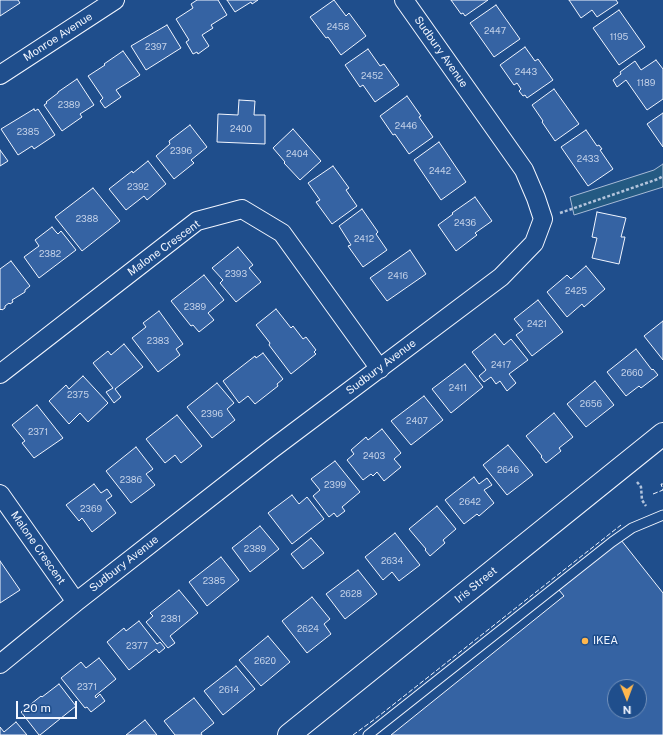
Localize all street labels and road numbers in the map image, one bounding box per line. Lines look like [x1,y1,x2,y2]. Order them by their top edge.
street label: Monroe Avenue [21,10,95,64]
street label: Sudbury Avenue [411,14,471,90]
street label: Malone Crescent [125,217,203,279]
street label: Sudbury Avenue [343,336,419,398]
street label: Malone Crescent [8,509,68,587]
street label: Sudbury Avenue [87,533,161,595]
street label: Iris Street [452,564,500,606]

